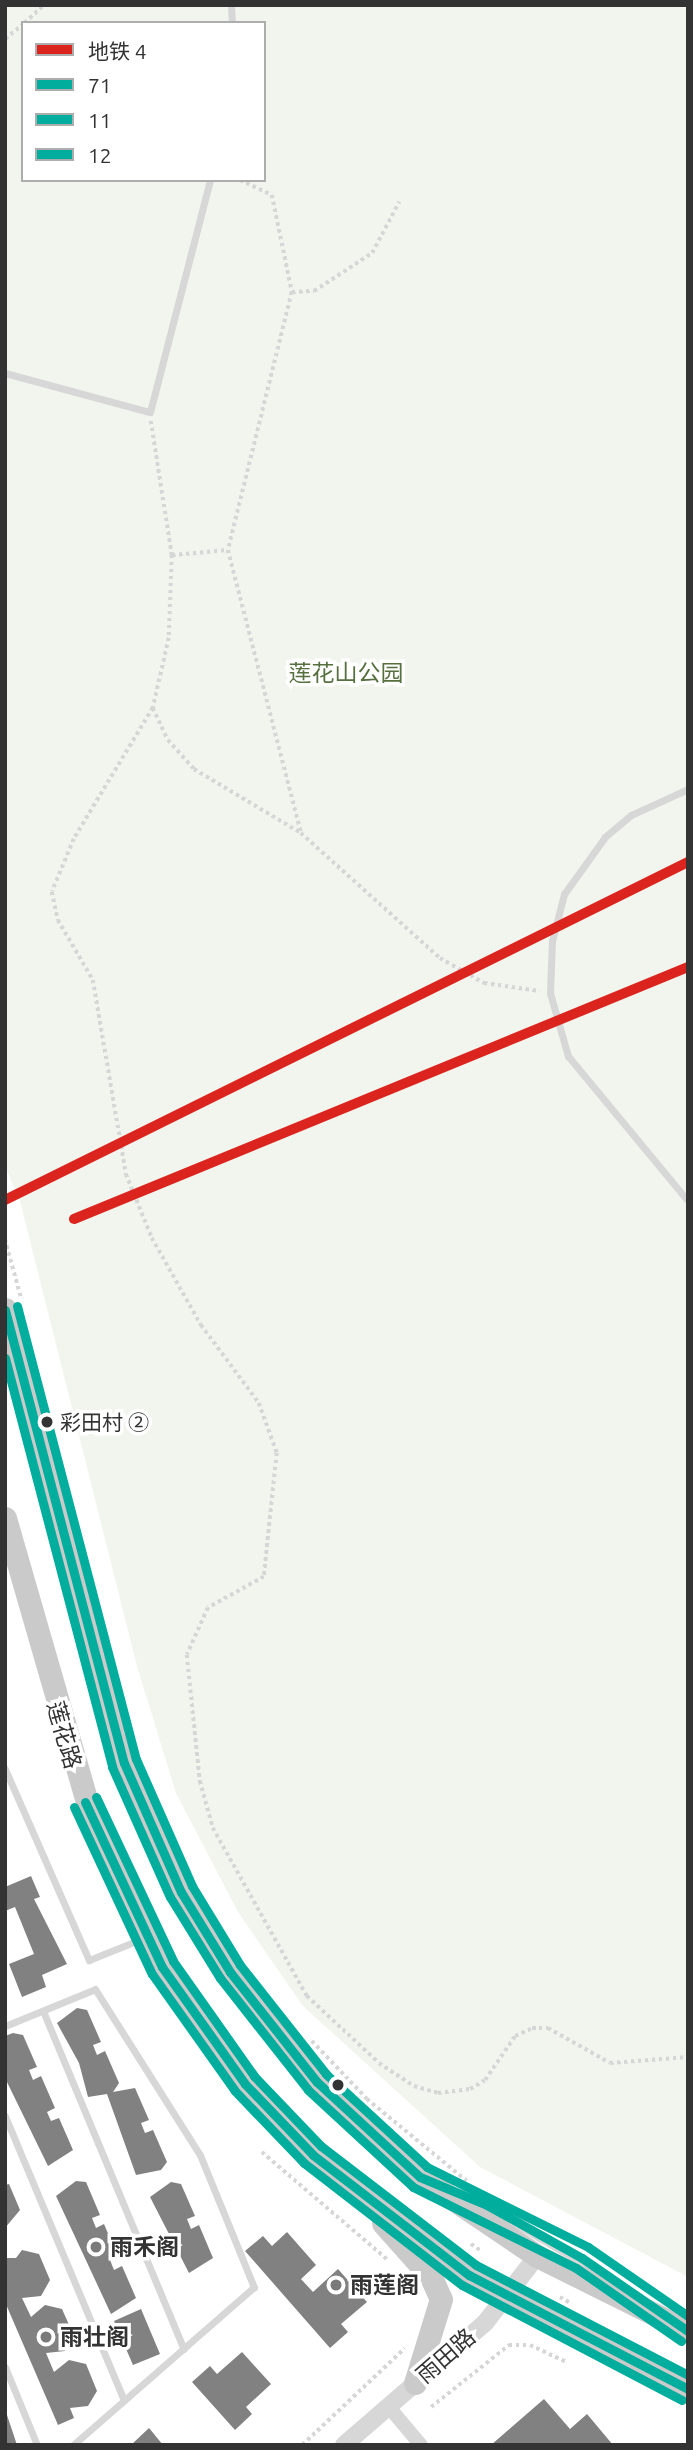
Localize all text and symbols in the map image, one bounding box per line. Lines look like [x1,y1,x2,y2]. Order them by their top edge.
legend [21,21,266,182]
text: 地铁 4 [88,39,147,63]
text: 71 [88,73,112,97]
text: 11 [88,108,112,132]
text: 12 [88,143,112,167]
park label: 莲花山公园 [289,659,403,687]
place label: 彩田村 ② [60,1409,149,1435]
marker: 彩田村 ② [40,1415,54,1429]
street label: 莲花路 [41,1698,87,1772]
unlabelled marker [331,2078,345,2092]
place label: 雨禾阁 [110,2233,179,2261]
marker: 雨禾阁 [88,2239,104,2255]
place label: 雨莲阁 [350,2271,419,2299]
marker: 雨莲阁 [328,2277,344,2293]
place label: 雨壮阁 [60,2323,129,2351]
street label: 雨田路 [411,2323,481,2389]
marker: 雨壮阁 [38,2329,54,2345]

